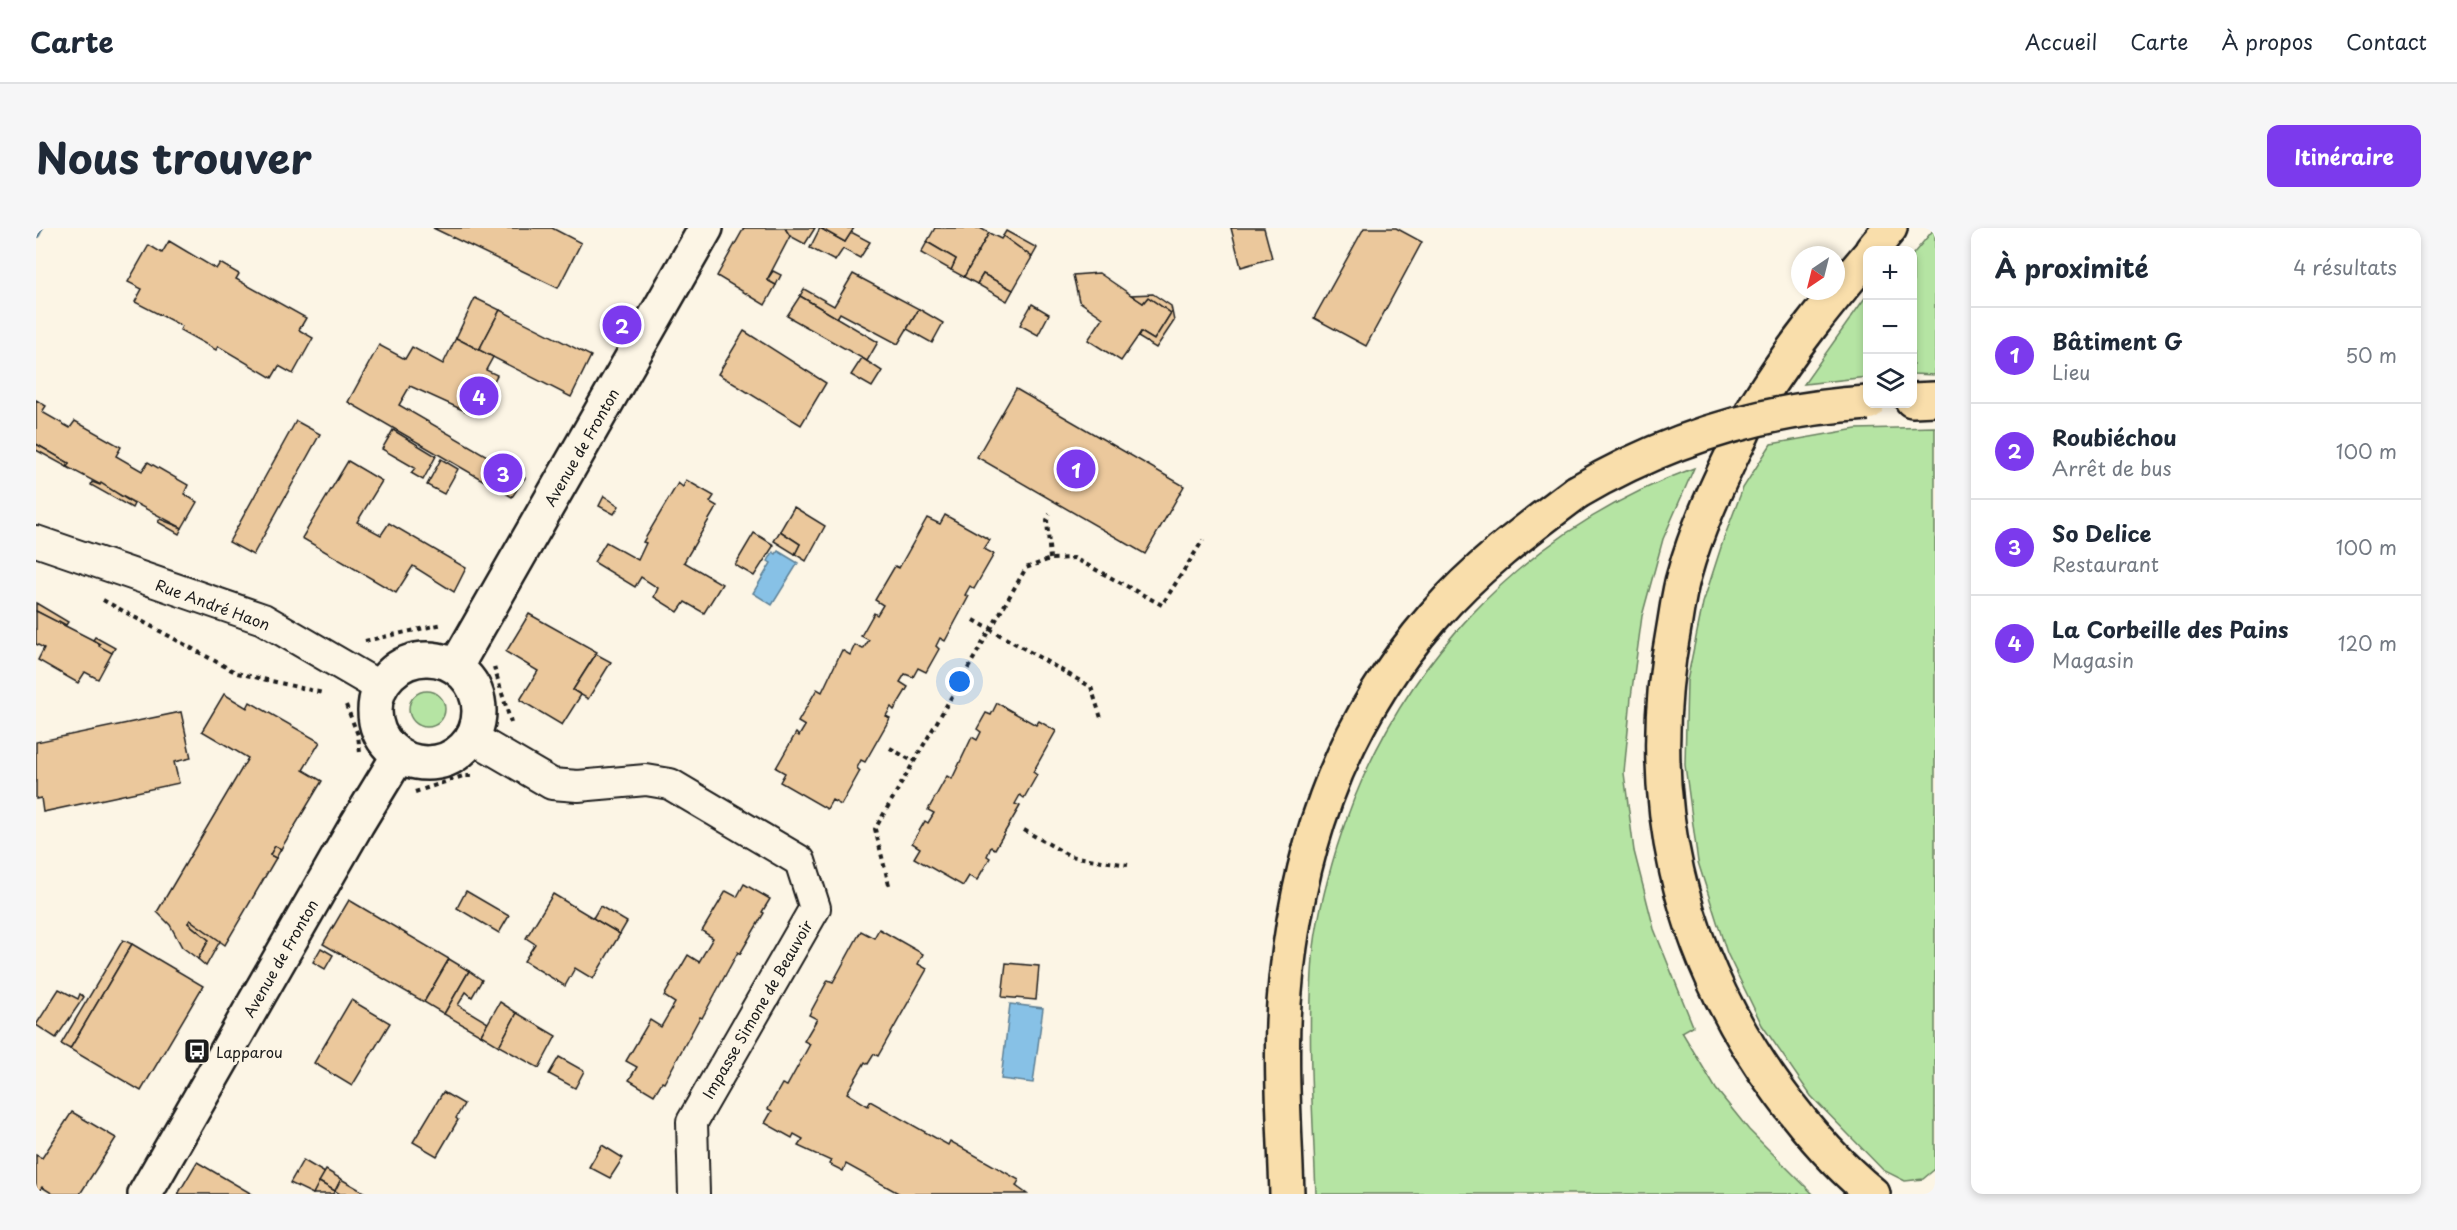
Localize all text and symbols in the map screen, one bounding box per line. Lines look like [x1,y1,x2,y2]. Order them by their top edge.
text: Carte [30,20,114,63]
text: Accueil [2025,25,2097,57]
text: Carte [2130,25,2188,57]
text: À propos [2221,25,2313,57]
text: Contact [2346,25,2427,57]
text: Nous trouver [36,125,312,188]
button: Itinéraire [2267,125,2421,187]
north arrow [1791,246,1845,300]
map controls [1863,246,1917,408]
button: + [1863,246,1917,300]
text: À proximité [1995,248,2149,287]
text: 4 résultats [2293,252,2397,282]
button: − [1863,300,1917,354]
pin: 2 [602,302,642,348]
text: Bâtiment G [2052,324,2183,357]
text: 1 [2010,340,2019,370]
text: 50 m [2345,340,2397,370]
button: layers [1863,354,1917,408]
text: Lieu [2052,357,2090,387]
pin: 4 [460,374,498,418]
street label: Avenue de Fronton [538,384,624,510]
text: Roubiéchou [2052,420,2177,453]
text: 2 [2007,436,2022,466]
text: 100 m [2336,436,2397,466]
pin: 1 [1056,446,1096,492]
pin: 3 [484,450,522,496]
text: Arrêt de bus [2052,453,2172,483]
text: So Delice [2052,516,2152,549]
text: 3 [2008,532,2021,562]
text: 100 m [2336,532,2397,562]
text: Restaurant [2052,549,2159,579]
street label: Rue André Haon [153,573,273,635]
text: La Corbeille des Pains [2052,612,2289,645]
text: 4 [2008,628,2021,658]
text: 120 m [2338,628,2397,658]
text: Magasin [2052,645,2134,675]
your location [945,667,974,696]
street label: Avenue de Fronton [237,895,323,1021]
street label: Impasse Simone de Beauvoir [696,915,818,1103]
bus stop icon: Lapparou [182,1036,212,1066]
place label: Lapparou [216,1040,283,1063]

